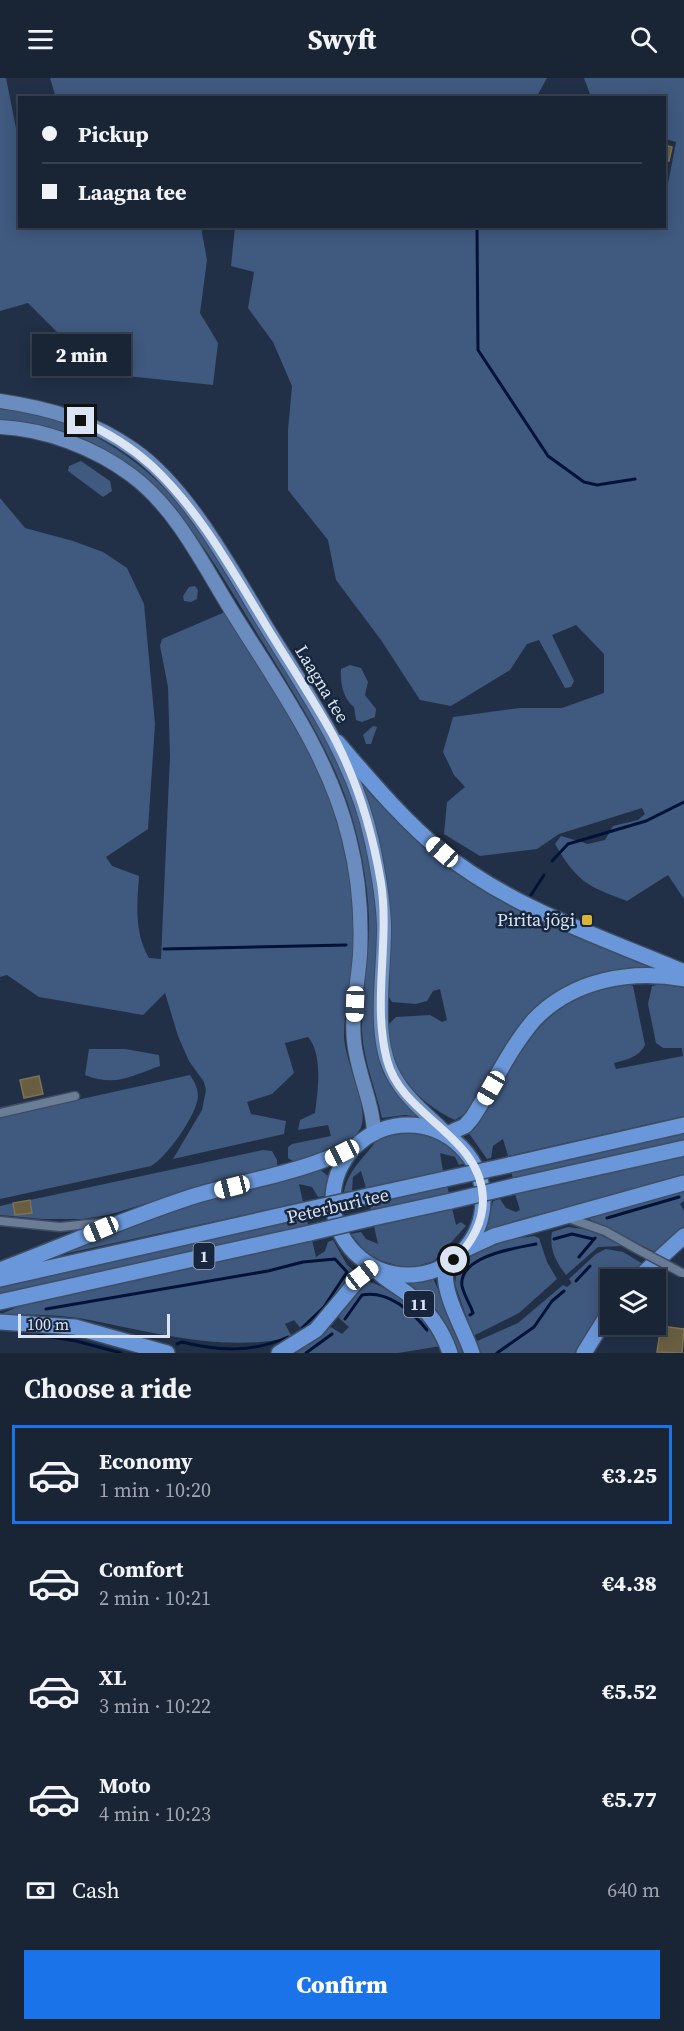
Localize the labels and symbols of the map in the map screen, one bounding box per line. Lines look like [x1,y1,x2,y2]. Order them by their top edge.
callout: 2 min [32,334,130,376]
route end [67,407,94,434]
street label: Laagna tee [289,640,355,727]
car [423,833,461,871]
place label: Pirita jõgi [497,907,575,932]
marker: Pirita jõgi [580,913,594,927]
car [345,986,365,1022]
car [474,1068,508,1108]
car [322,1137,362,1169]
car [212,1174,252,1200]
street label: Peterburi tee [284,1182,391,1229]
car [81,1214,121,1244]
road number: 1 [194,1243,214,1269]
route start [440,1246,467,1273]
car [342,1257,382,1293]
road number: 11 [404,1291,434,1317]
scale bar [18,1311,170,1338]

